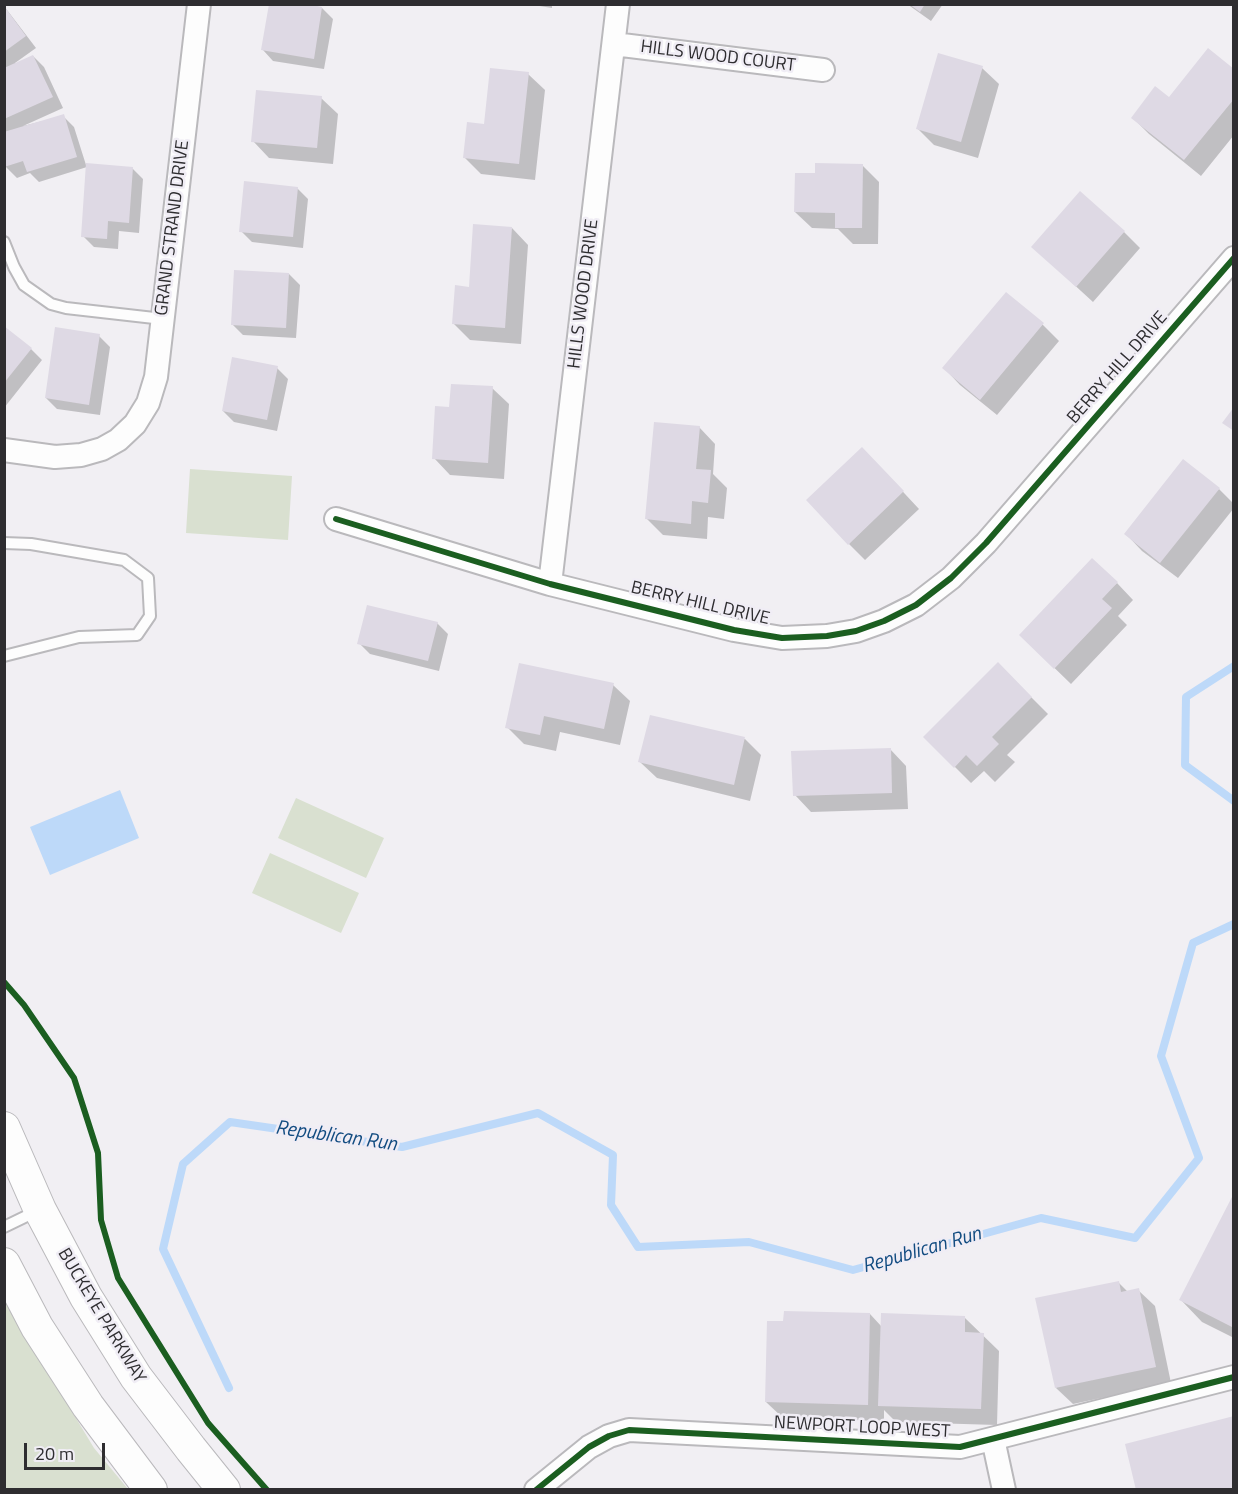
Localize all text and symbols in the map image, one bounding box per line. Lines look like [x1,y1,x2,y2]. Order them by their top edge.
street label: HILLS WOOD COURT [639,37,797,77]
street label: GRAND STRAND DRIVE [152,139,194,317]
street label: HILLS WOOD DRIVE [564,218,604,370]
street label: BERRY HILL DRIVE [1063,307,1173,429]
street label: BERRY HILL DRIVE [628,578,772,630]
water label: Republican Run [274,1117,398,1157]
water label: Republican Run [860,1223,984,1279]
street label: BUCKEYE PARKWAY [52,1245,150,1387]
street label: NEWPORT LOOP WEST [773,1413,951,1443]
scale bar [27,1431,108,1469]
text: 20 m [35,1440,74,1467]

